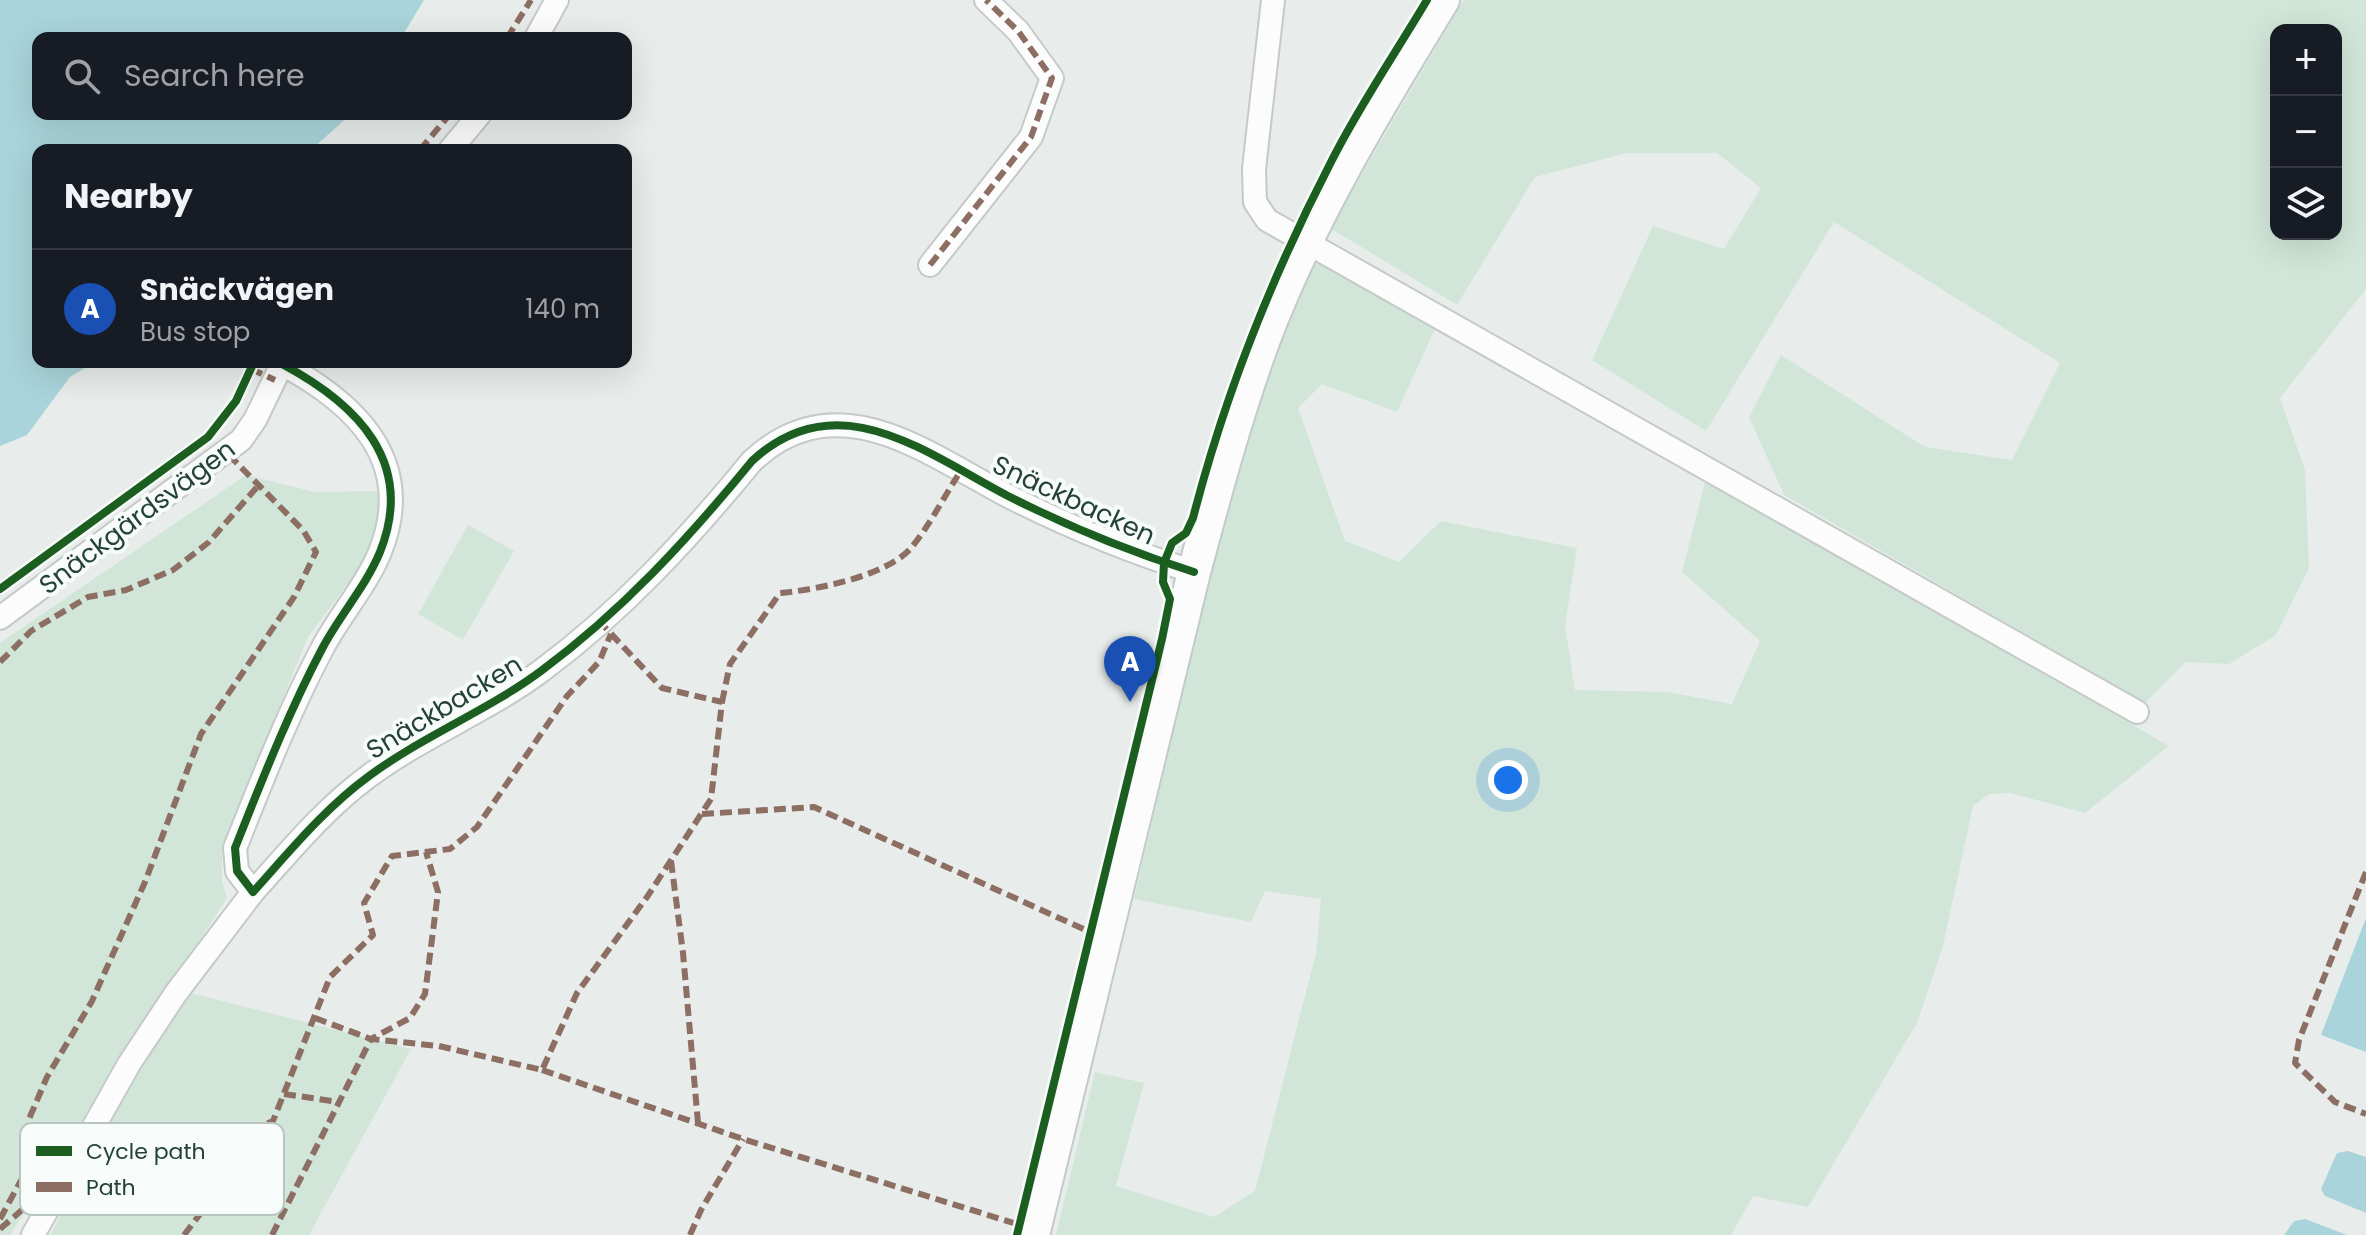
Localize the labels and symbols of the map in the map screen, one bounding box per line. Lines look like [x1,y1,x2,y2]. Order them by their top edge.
street label: Snäckgärdsvägen [31,431,243,603]
street label: Snäckbacken [987,447,1161,553]
pin: A [1104,636,1156,702]
street label: Snäckbacken [359,646,529,768]
your location [1488,760,1528,800]
legend [20,1123,284,1215]
text: Cycle path [86,1136,205,1167]
text: Path [86,1172,136,1203]

